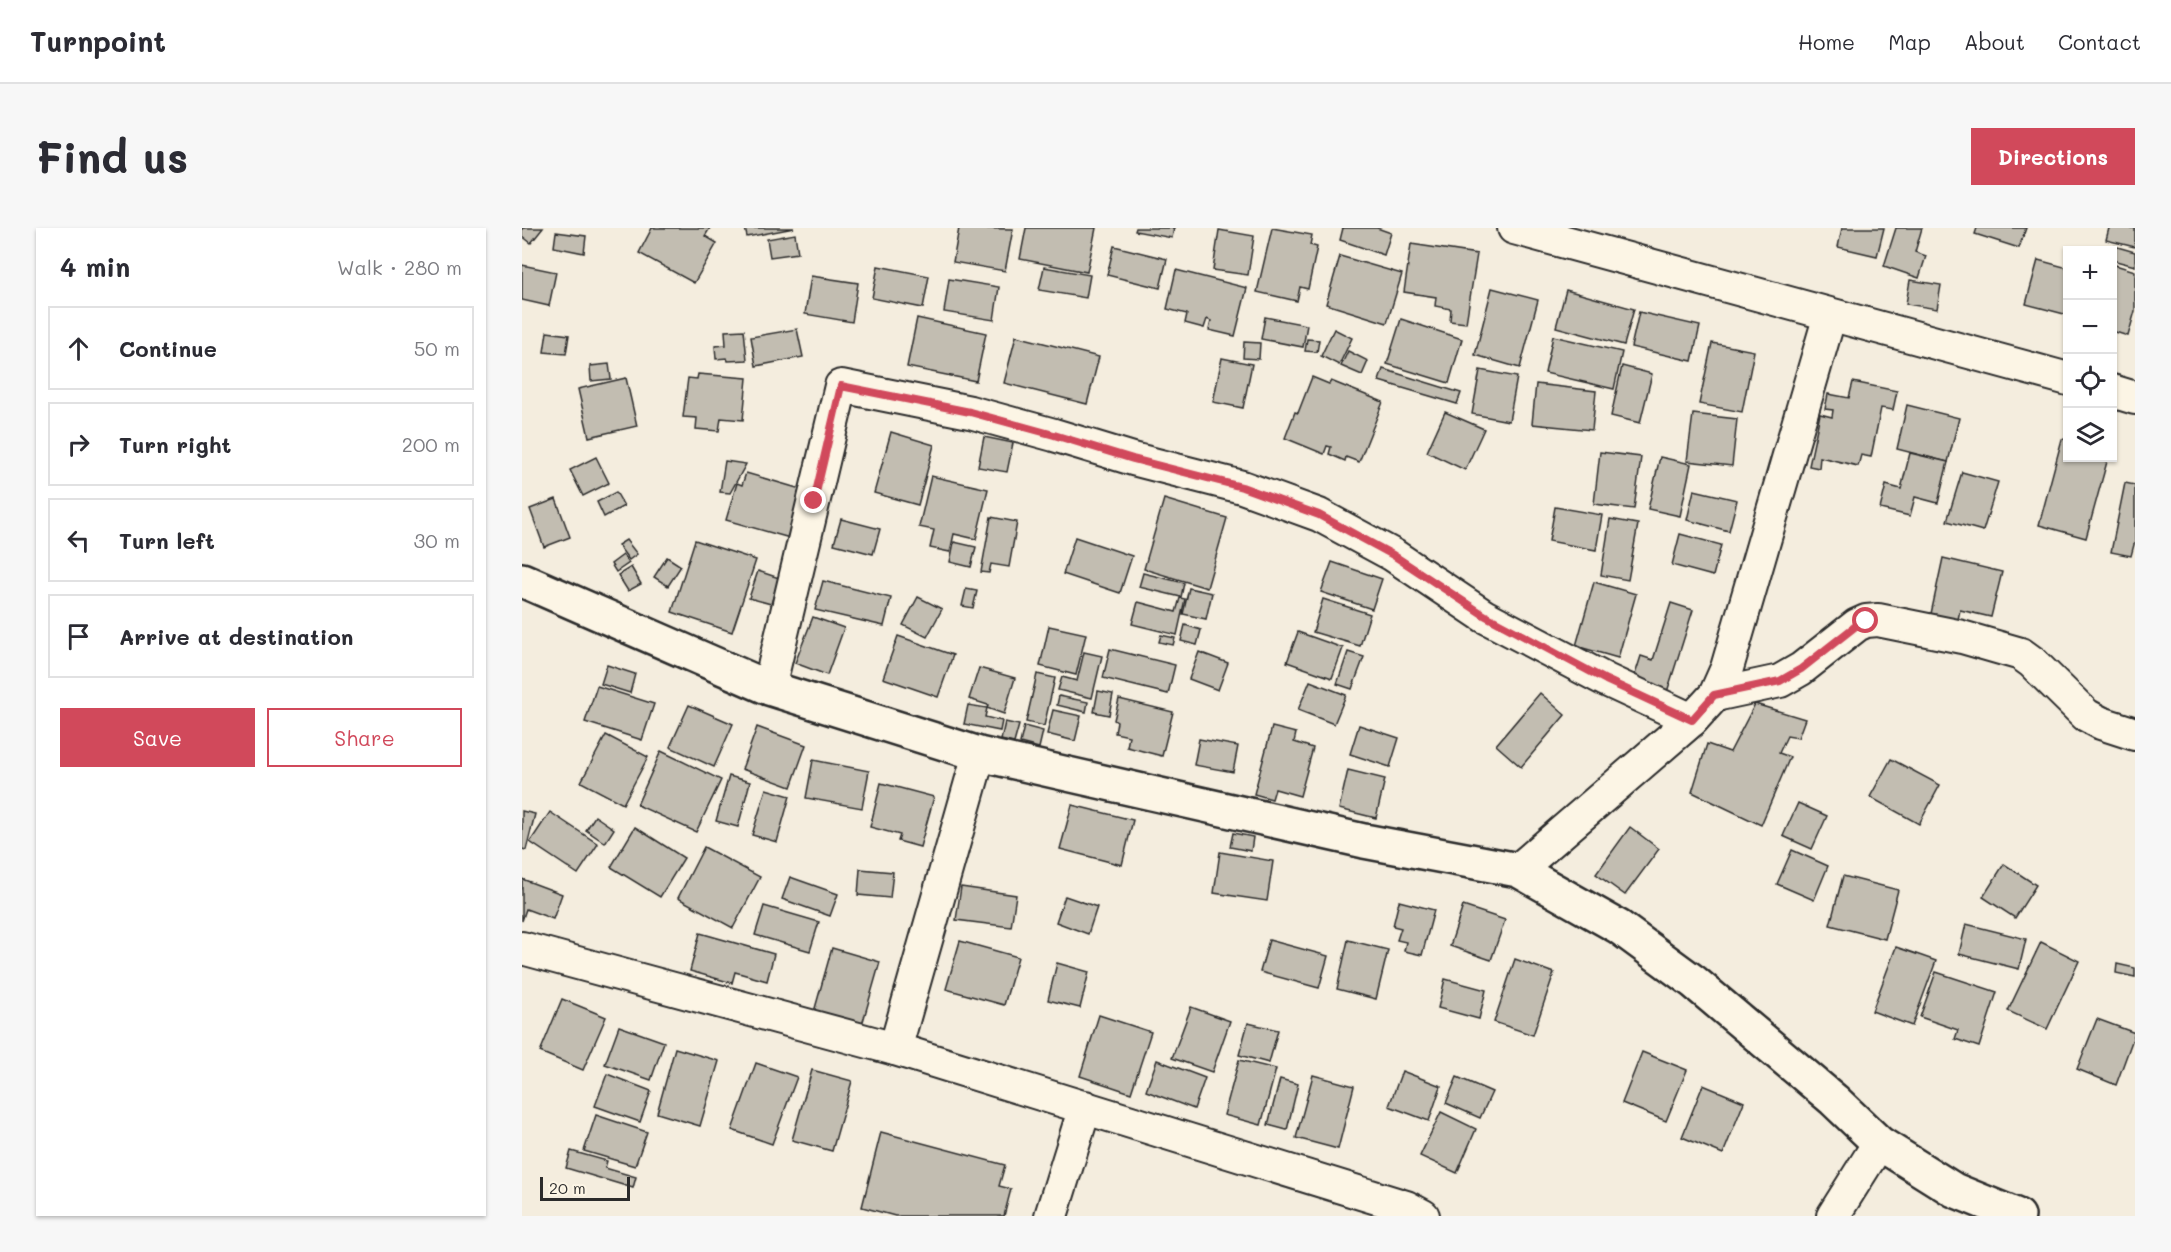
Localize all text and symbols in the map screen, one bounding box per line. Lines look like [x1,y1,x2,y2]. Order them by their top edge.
text: Turnpoint [30,23,166,59]
text: Home [1798,28,1855,55]
text: Map [1888,28,1931,55]
text: About [1964,28,2025,55]
text: Contact [2058,28,2141,55]
button: Directions [1971,128,2135,185]
text: Find us [36,129,188,184]
map controls [2063,246,2117,462]
button: + [2063,246,2117,300]
text: 4 min [60,250,130,284]
text: Walk · 280 m [337,254,462,280]
button: − [2063,300,2117,354]
icon: ahead [62,332,95,365]
text: Continue [119,334,217,363]
text: 50 m [414,335,460,361]
button: locate [2063,354,2117,408]
button: layers [2063,408,2117,462]
icon: right [62,428,95,461]
text: Turn right [119,430,231,459]
text: 200 m [402,431,460,457]
route end [800,487,826,513]
icon: left [62,524,95,557]
text: Turn left [119,526,215,555]
text: 30 m [414,527,460,553]
route start [1852,607,1878,633]
icon: arrive [62,620,95,653]
text: Arrive at destination [119,622,354,651]
button: Save [60,708,255,767]
button: Share [267,708,462,767]
scale bar [540,1174,630,1202]
text: 20 m [549,1177,586,1198]

